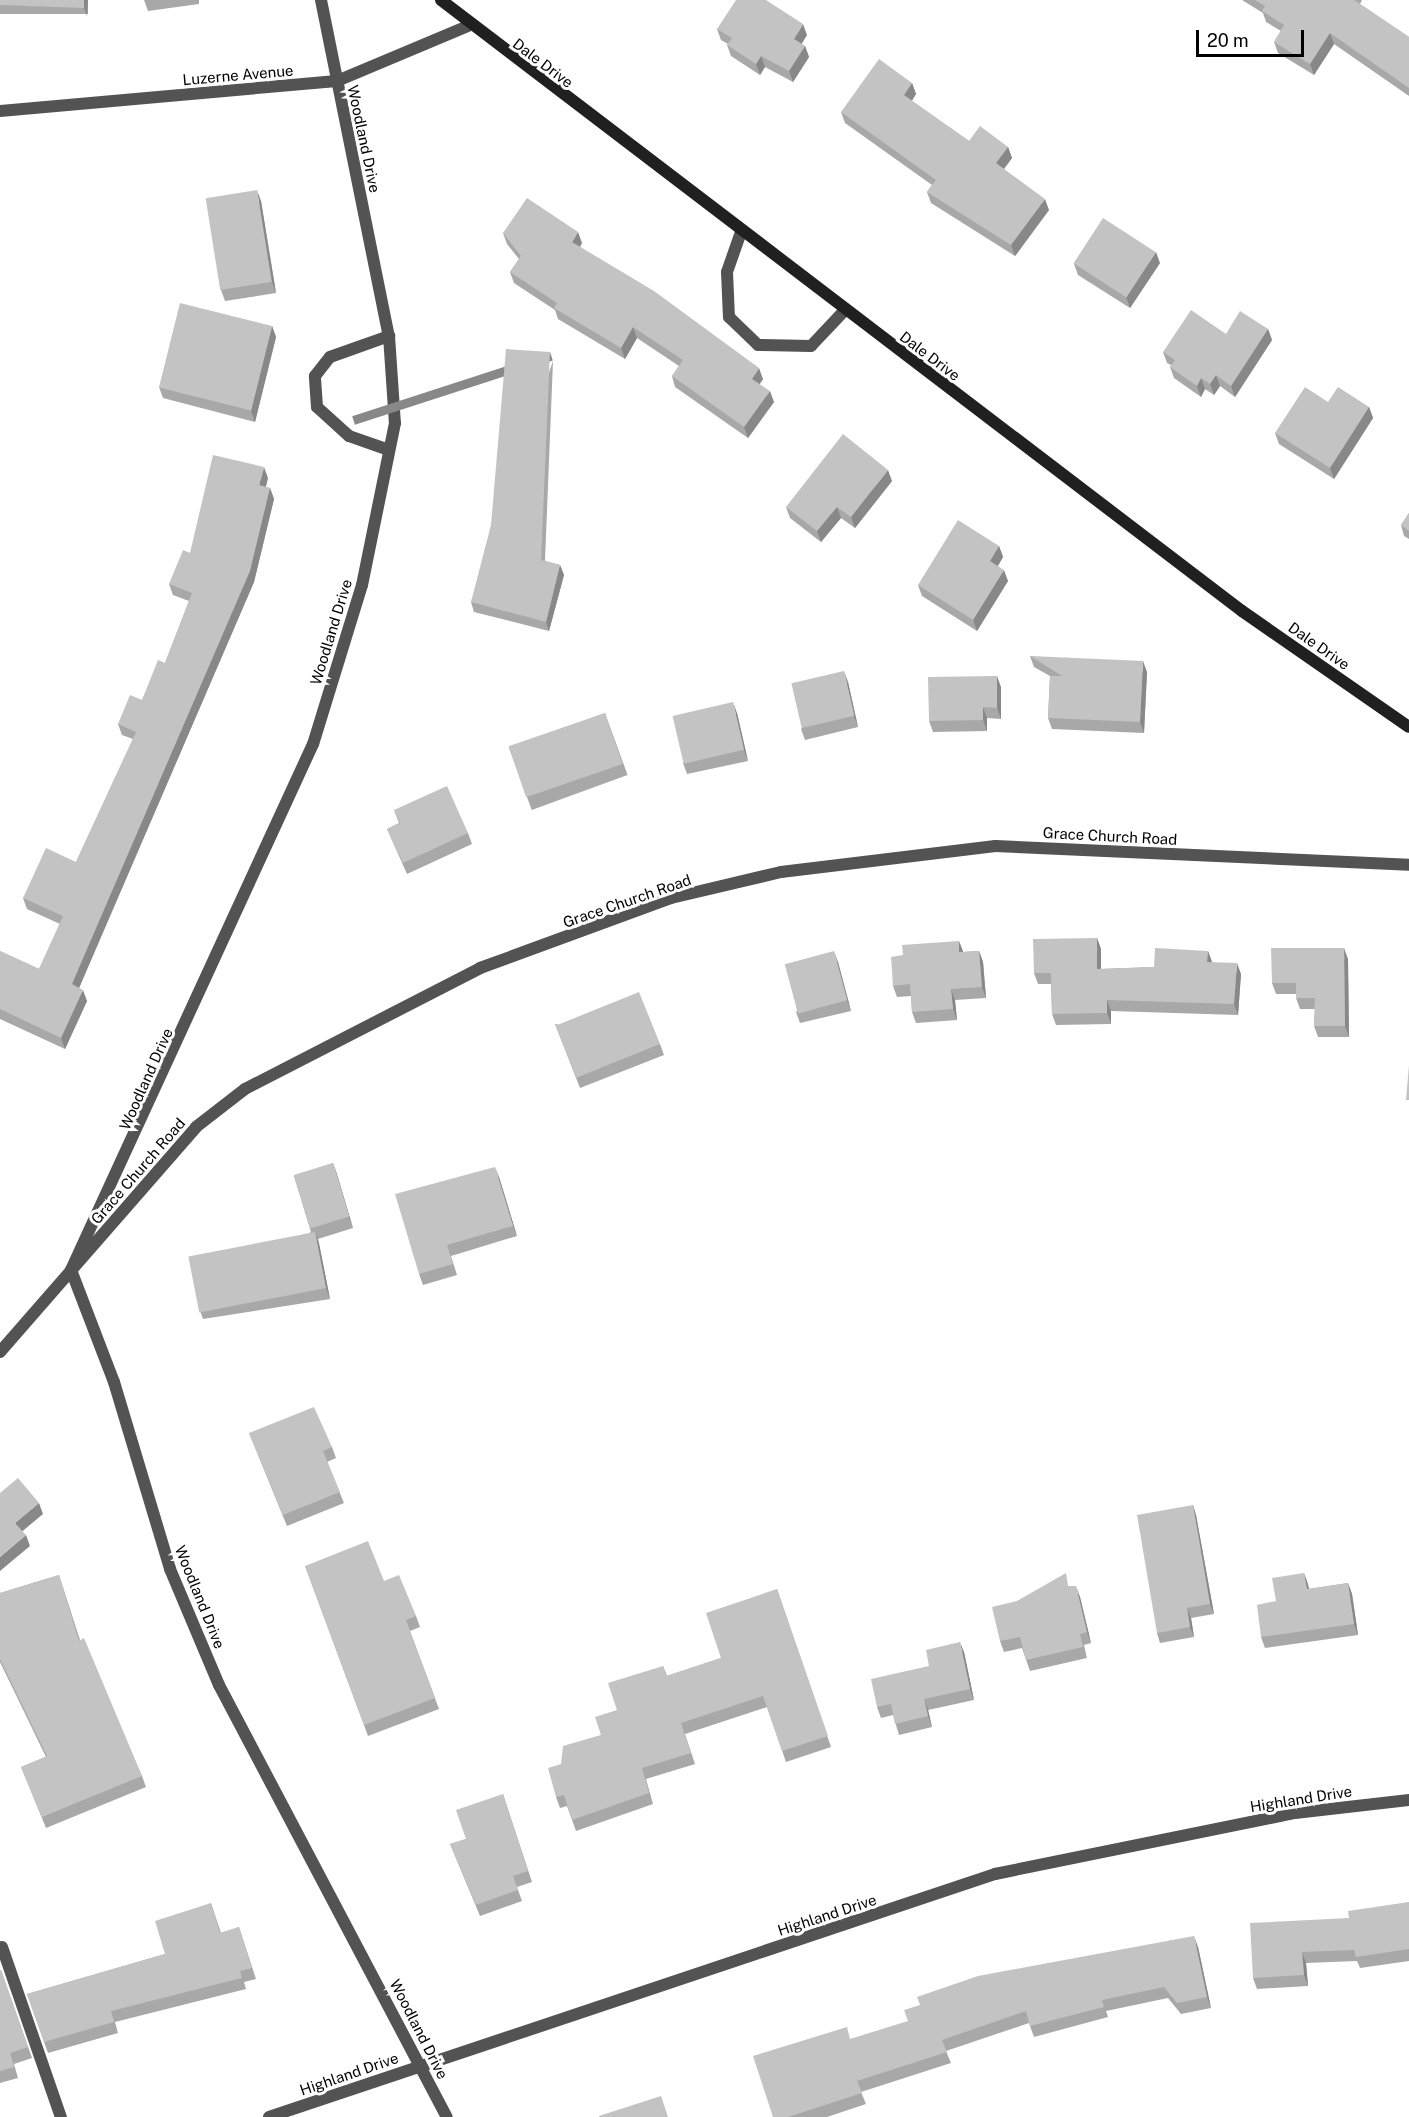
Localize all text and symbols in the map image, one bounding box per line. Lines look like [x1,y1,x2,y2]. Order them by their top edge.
scale bar [1199,18,1307,56]
text: 20 m [1207,30,1249,51]
street label: Dale Drive [509,34,577,92]
street label: Luzerne Avenue [182,61,294,89]
street label: Woodland Drive [344,84,384,194]
street label: Dale Drive [896,327,964,385]
street label: Woodland Drive [306,577,356,687]
street label: Dale Drive [1285,618,1353,674]
street label: Grace Church Road [1042,823,1178,849]
street label: Grace Church Road [560,871,694,931]
street label: Woodland Drive [116,1025,176,1133]
street label: Grace Church Road [87,1114,189,1228]
street label: Woodland Drive [171,1543,229,1651]
street label: Highland Drive [1249,1782,1353,1816]
street label: Highland Drive [775,1891,879,1939]
street label: Woodland Drive [386,1976,452,2082]
street label: Highland Drive [297,2049,401,2099]

